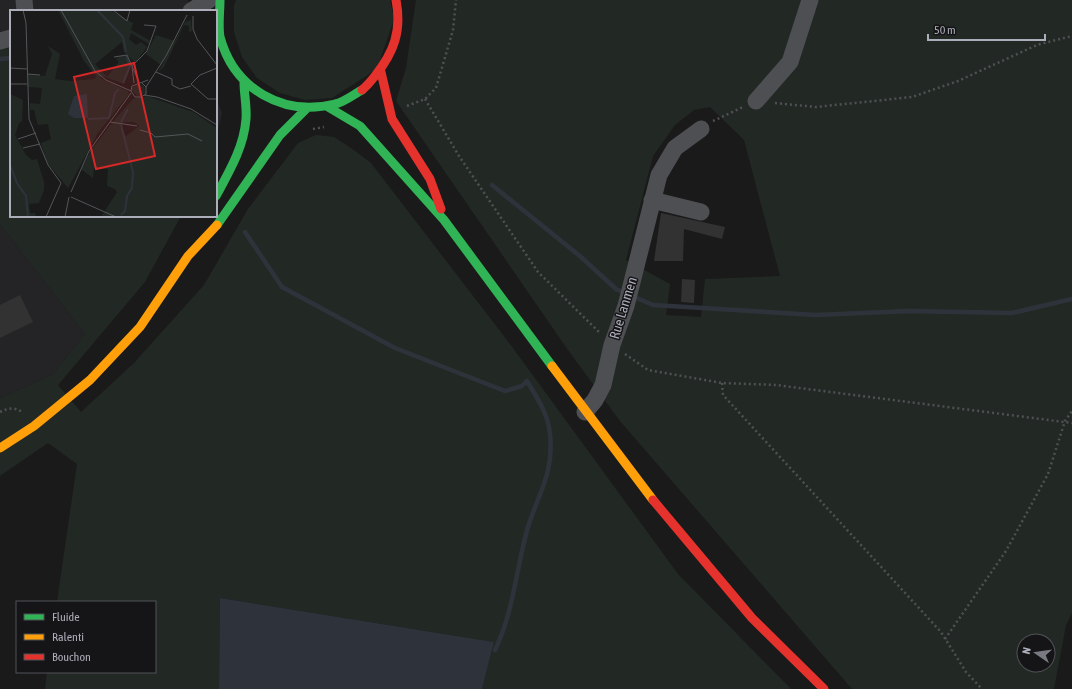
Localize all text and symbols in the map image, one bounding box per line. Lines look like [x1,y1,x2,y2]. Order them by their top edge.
inset map [10,10,217,217]
scale bar [928,16,1045,42]
text: 50 m [934,23,956,37]
street label: Rue Lanmen [606,275,640,341]
legend [16,601,156,673]
text: Fluide [52,610,80,624]
text: Ralenti [52,630,84,644]
north arrow [1016,633,1056,673]
text: N [1020,646,1033,655]
text: Bouchon [52,650,91,664]

